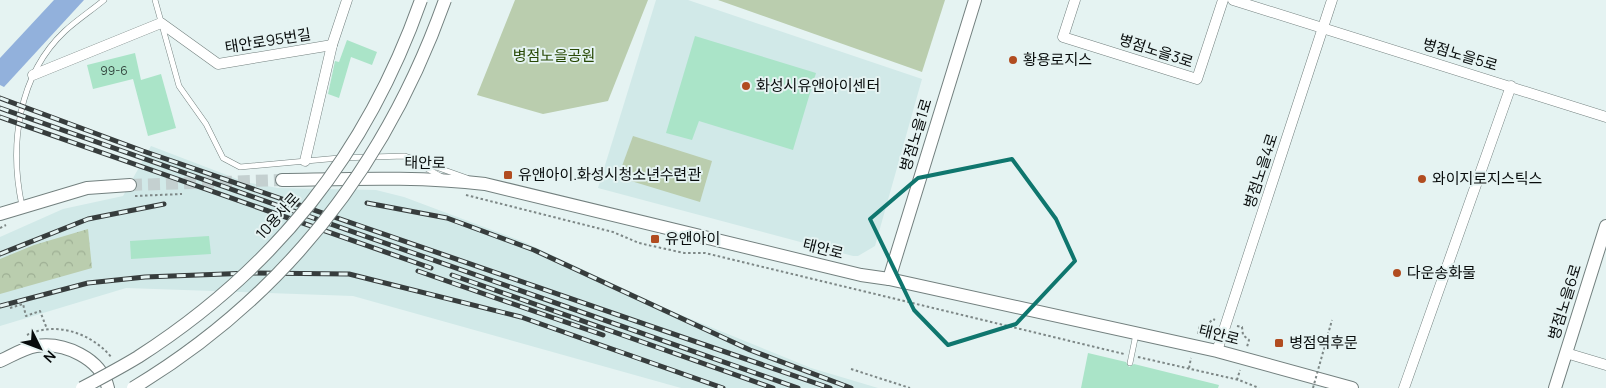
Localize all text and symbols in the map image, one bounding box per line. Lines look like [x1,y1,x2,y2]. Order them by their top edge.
street label: 태안로95번길 [223,23,313,58]
street label: 병점노을3로 [1116,29,1196,72]
street label: 병점노을5로 [1420,33,1500,76]
park label: 병점노을공원 [513,45,595,66]
place label: 황용로지스 [1023,49,1092,70]
marker: 황용로지스 [1007,54,1019,66]
house number: 99-6 [100,62,128,79]
place label: 화성시유앤아이센터 [756,75,880,96]
marker: 화성시유앤아이센터 [740,80,752,92]
street label: 병점노을1로 [895,96,937,174]
street label: 병점노을4로 [1239,131,1283,211]
street label: 태안로 [404,152,446,173]
place label: 유앤아이.화성시청소년수련관 [518,164,701,185]
place label: 와이지로지스틱스 [1432,168,1543,189]
marker: 유앤아이.화성시청소년수련관 [502,169,514,181]
marker: 와이지로지스틱스 [1416,173,1428,185]
street label: 10용사로 [251,188,304,244]
place label: 유앤아이 [665,228,720,249]
marker: 유앤아이 [649,233,661,245]
street label: 태안로 [800,233,846,264]
street label: 병점노을6로 [1543,261,1586,342]
place label: 다운송화물 [1407,262,1476,283]
marker: 다운송화물 [1391,267,1403,279]
street label: 태안로 [1196,319,1242,350]
north arrow [15,323,65,373]
place label: 병점역후문 [1289,332,1358,353]
marker: 병점역후문 [1273,337,1285,349]
text: N [40,347,60,367]

